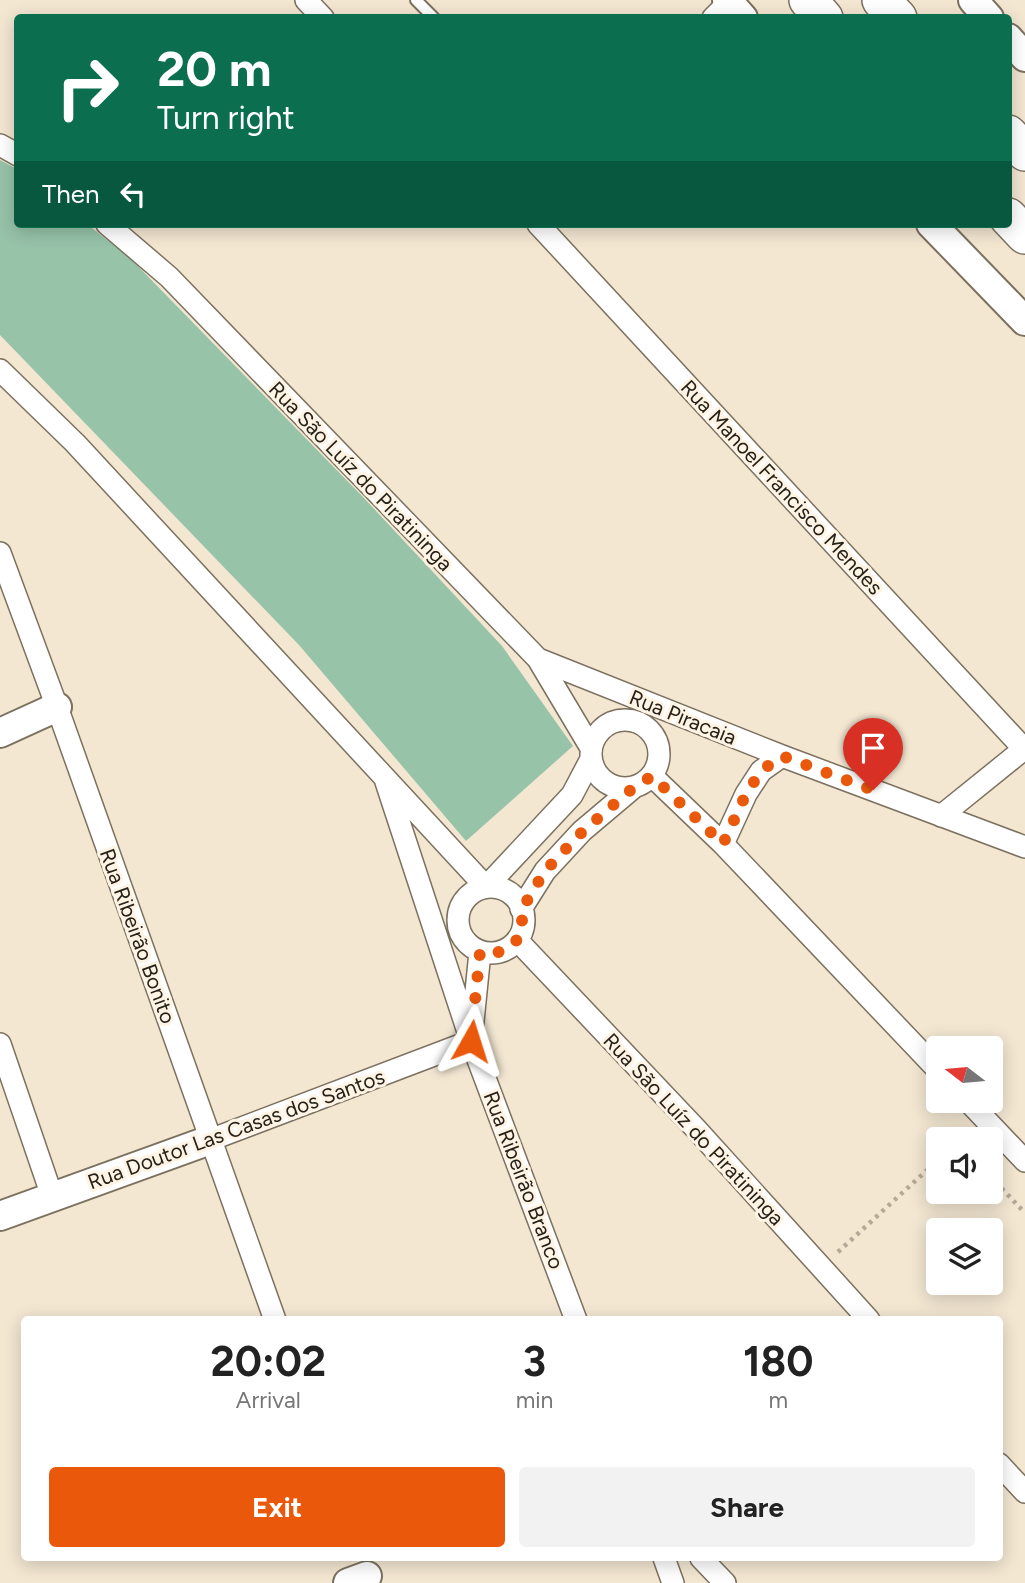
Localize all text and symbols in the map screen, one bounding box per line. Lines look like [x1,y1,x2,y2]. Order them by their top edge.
text: 20 m [157,39,272,98]
icon: right [42,42,133,133]
text: Turn right [157,99,295,137]
icon: left [114,175,152,213]
text: Then [42,178,100,210]
street label: Rua Manoel Francisco Mendes [676,374,888,600]
street label: Rua São Luíz do Piratininga [264,376,458,576]
street label: Rua Piracaia [626,684,740,750]
pin [843,718,903,790]
icon: arrive [854,729,892,767]
street label: Rua Ribeirão Bonito [95,845,181,1027]
position arrow [434,1004,508,1078]
street label: Rua São Luíz do Piratininga [598,1028,790,1230]
north arrow [926,1036,1003,1113]
map controls [926,1036,1003,1295]
street label: Rua Doutor Las Casas dos Santos [84,1064,388,1194]
street label: Rua Ribeirão Branco [479,1088,569,1272]
button: sound [926,1127,1003,1204]
button: layers [926,1218,1003,1295]
text: 20:02 [210,1336,326,1387]
text: 3 [523,1336,546,1387]
text: 180 [743,1336,814,1387]
text: Arrival [236,1386,301,1414]
text: min [516,1386,553,1414]
text: m [768,1386,788,1414]
button: Exit [49,1467,505,1547]
button: Share [519,1467,975,1547]

